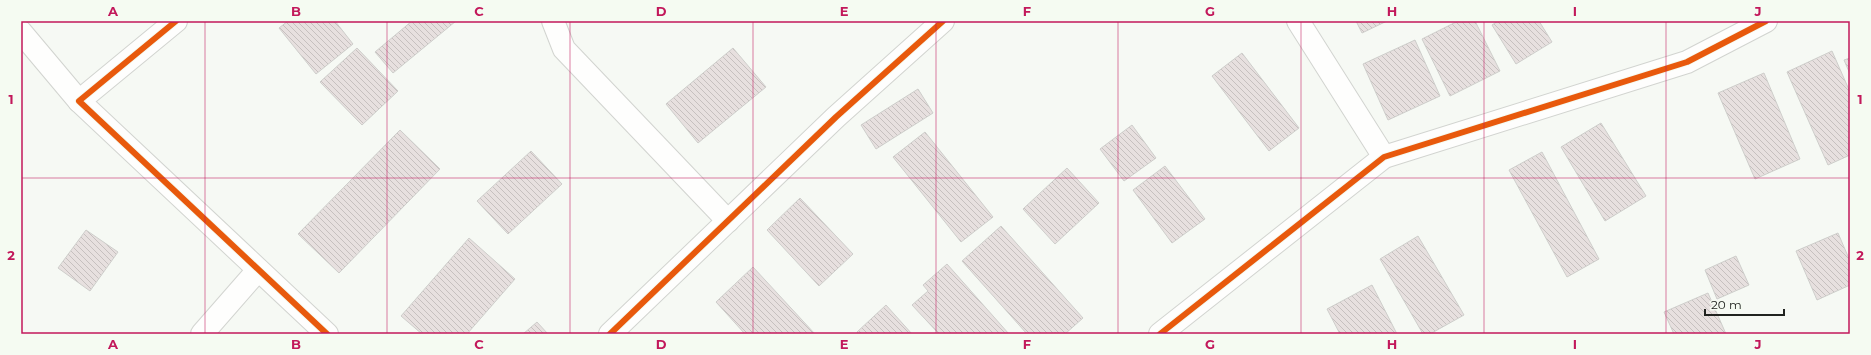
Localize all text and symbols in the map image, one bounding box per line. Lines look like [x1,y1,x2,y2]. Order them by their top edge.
text: A [107,3,119,19]
text: B [291,3,301,19]
text: C [474,3,484,19]
text: D [656,3,667,19]
text: E [840,3,849,19]
text: F [1023,3,1031,19]
text: G [1205,3,1215,19]
text: H [1387,3,1397,19]
text: I [1573,3,1577,19]
text: J [1753,3,1762,19]
text: 1 [8,91,14,107]
text: 1 [1857,91,1863,107]
text: 2 [7,247,15,263]
text: 2 [1856,247,1864,263]
scale bar [1705,291,1784,317]
text: 20 m [1711,297,1742,312]
text: A [107,336,119,352]
text: B [291,336,301,352]
text: C [474,336,484,352]
text: D [656,336,667,352]
text: E [840,336,849,352]
text: F [1023,336,1031,352]
text: G [1205,336,1215,352]
text: H [1387,336,1397,352]
text: I [1573,336,1577,352]
text: J [1753,336,1762,352]

